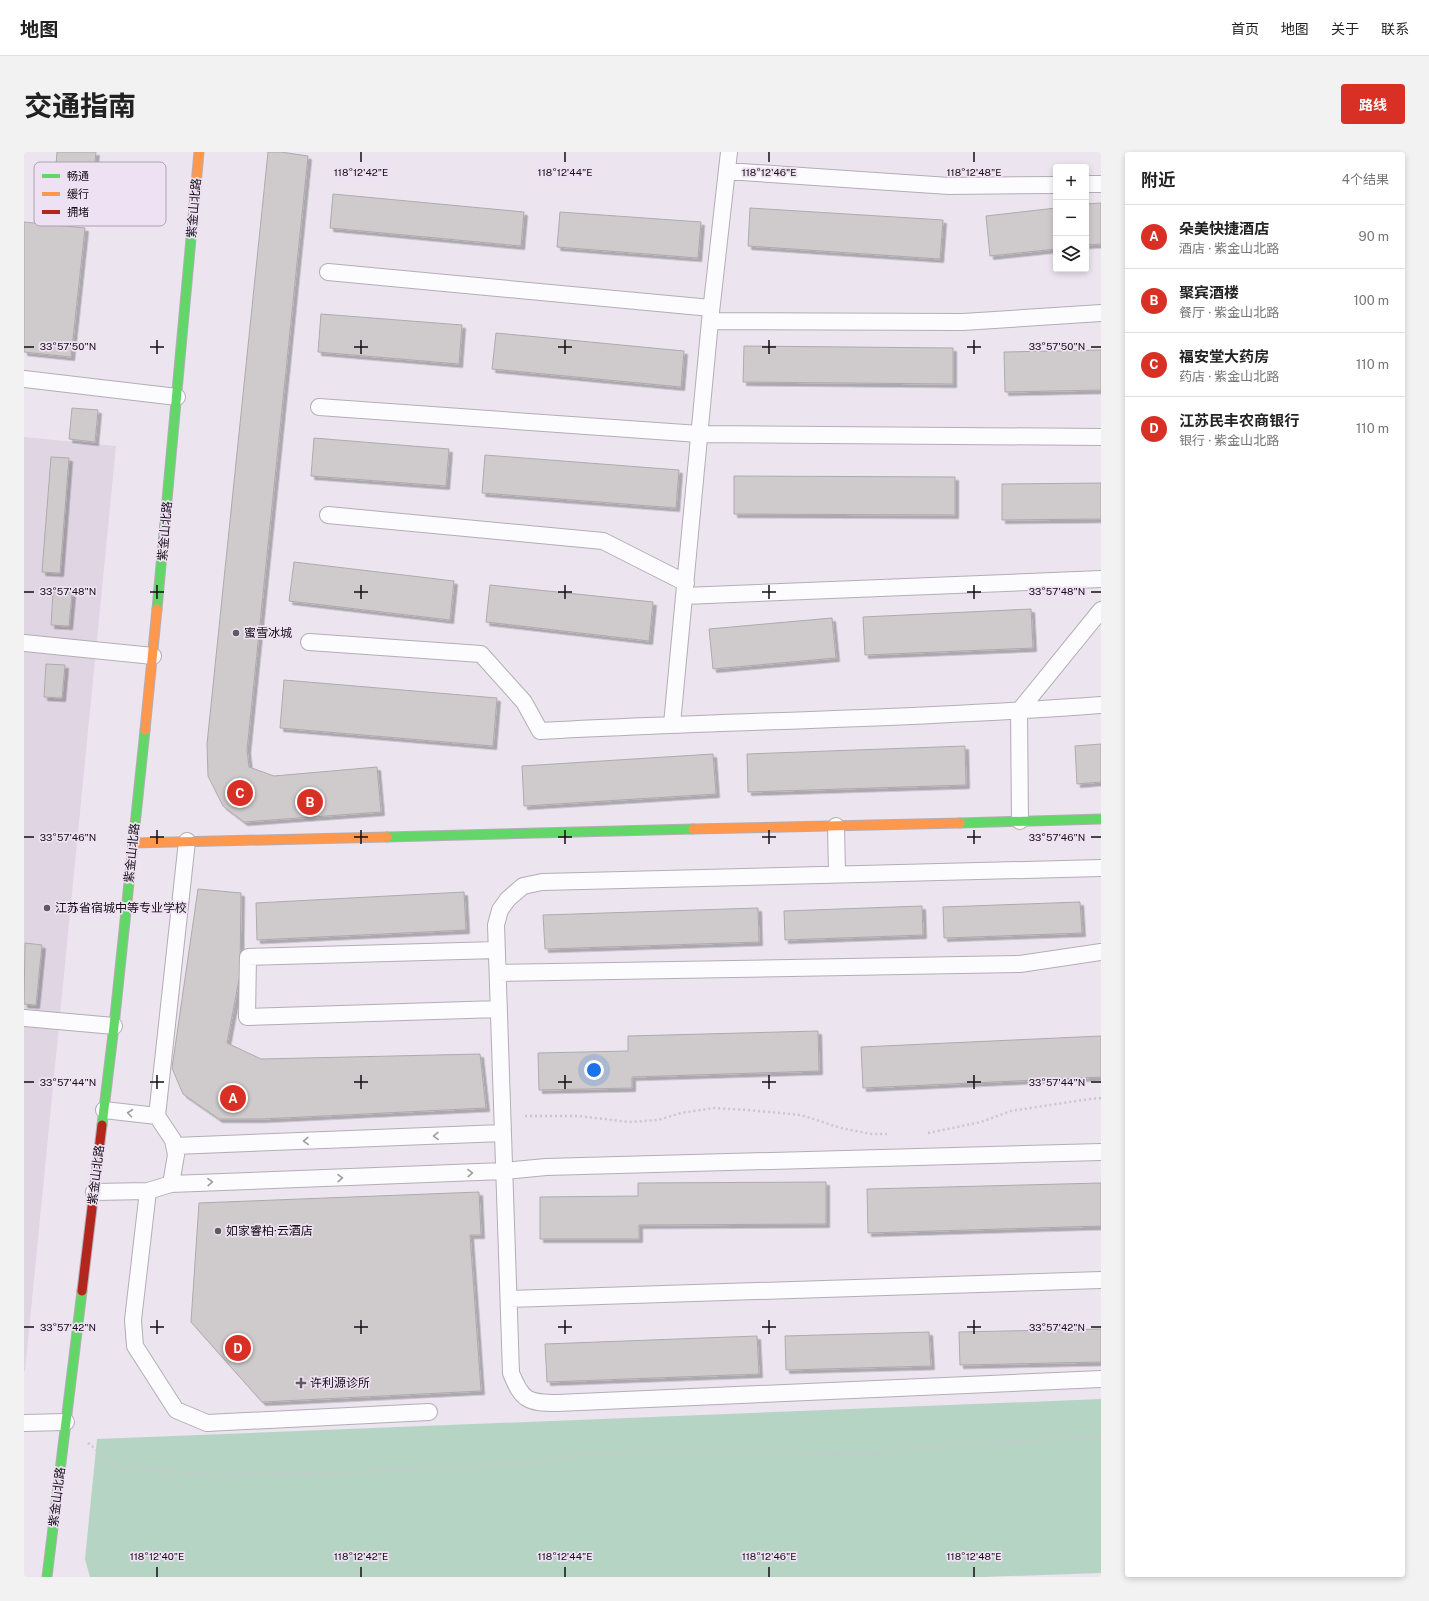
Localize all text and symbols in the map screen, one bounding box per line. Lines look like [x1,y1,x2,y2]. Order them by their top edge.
text: 地图 [20,18,58,40]
text: 首页 [1231,21,1259,37]
text: 地图 [1281,21,1309,37]
text: 关于 [1331,21,1359,37]
text: 联系 [1381,21,1409,37]
button: 路线 [1341,84,1405,124]
text: 交通指南 [24,89,136,122]
legend [34,162,166,226]
map controls [1053,164,1089,272]
button: + [1053,164,1089,200]
text: 118°12'42"E [334,166,388,178]
text: 118°12'44"E [538,166,592,178]
text: 118°12'46"E [742,166,796,178]
text: 118°12'48"E [947,166,1001,178]
text: 畅通 [67,170,89,182]
text: 附近 [1141,170,1175,190]
text: 4个结果 [1342,172,1389,187]
street label: 紫金山北路 [184,177,204,239]
text: 缓行 [67,188,89,200]
button: − [1053,200,1089,236]
text: 拥堵 [67,206,89,218]
text: 朵美快捷酒店 [1179,220,1269,237]
text: A [1149,229,1159,244]
text: 90 m [1359,229,1389,244]
button: layers [1053,236,1089,272]
text: 酒店 · 紫金山北路 [1179,241,1279,256]
text: 聚宾酒楼 [1179,284,1239,301]
text: B [1150,293,1158,308]
text: 100 m [1353,293,1389,308]
text: 餐厅 · 紫金山北路 [1179,305,1279,320]
text: 33°57'50"N [40,340,96,352]
text: 33°57'50"N [1029,340,1085,352]
text: 福安堂大药房 [1179,348,1269,365]
text: C [1149,357,1159,372]
text: 110 m [1356,357,1389,372]
text: 药店 · 紫金山北路 [1179,369,1279,384]
text: 江苏民丰农商银行 [1179,412,1299,429]
text: D [1149,421,1159,436]
text: 110 m [1356,421,1389,436]
text: 银行 · 紫金山北路 [1179,433,1279,448]
street label: 紫金山北路 [155,500,175,562]
text: 33°57'48"N [40,585,96,597]
text: 33°57'48"N [1029,585,1085,597]
place label: 蜜雪冰城 [244,626,292,640]
marker: 蜜雪冰城 [231,628,241,638]
pin: C [227,778,253,808]
pin: B [297,787,323,817]
street label: 紫金山北路 [122,822,142,884]
text: 33°57'46"N [40,831,96,843]
text: 33°57'46"N [1029,831,1085,843]
place label: 江苏省宿城中等专业学校 [55,901,187,915]
marker: 江苏省宿城中等专业学校 [42,903,52,913]
your location [584,1060,604,1080]
text: 33°57'44"N [40,1076,96,1088]
text: 33°57'44"N [1029,1076,1085,1088]
pin: A [220,1083,246,1113]
one-way arrow [127,1109,133,1118]
one-way arrow [433,1131,439,1140]
one-way arrow [303,1137,309,1145]
street label: 紫金山北路 [85,1144,107,1206]
one-way arrow [467,1168,473,1177]
one-way arrow [337,1173,343,1182]
one-way arrow [207,1178,213,1187]
place label: 如家睿柏·云酒店 [226,1224,313,1238]
marker: 如家睿柏·云酒店 [213,1226,223,1236]
text: 33°57'42"N [40,1321,96,1333]
text: 33°57'42"N [1029,1321,1085,1333]
pin: D [225,1333,251,1363]
place label: 许利源诊所 [310,1376,370,1390]
marker: 许利源诊所 [295,1377,307,1389]
street label: 紫金山北路 [46,1466,68,1528]
text: 118°12'40"E [130,1550,184,1562]
text: 118°12'42"E [334,1550,388,1562]
text: 118°12'44"E [538,1550,592,1562]
text: 118°12'46"E [742,1550,796,1562]
text: 118°12'48"E [947,1550,1001,1562]

